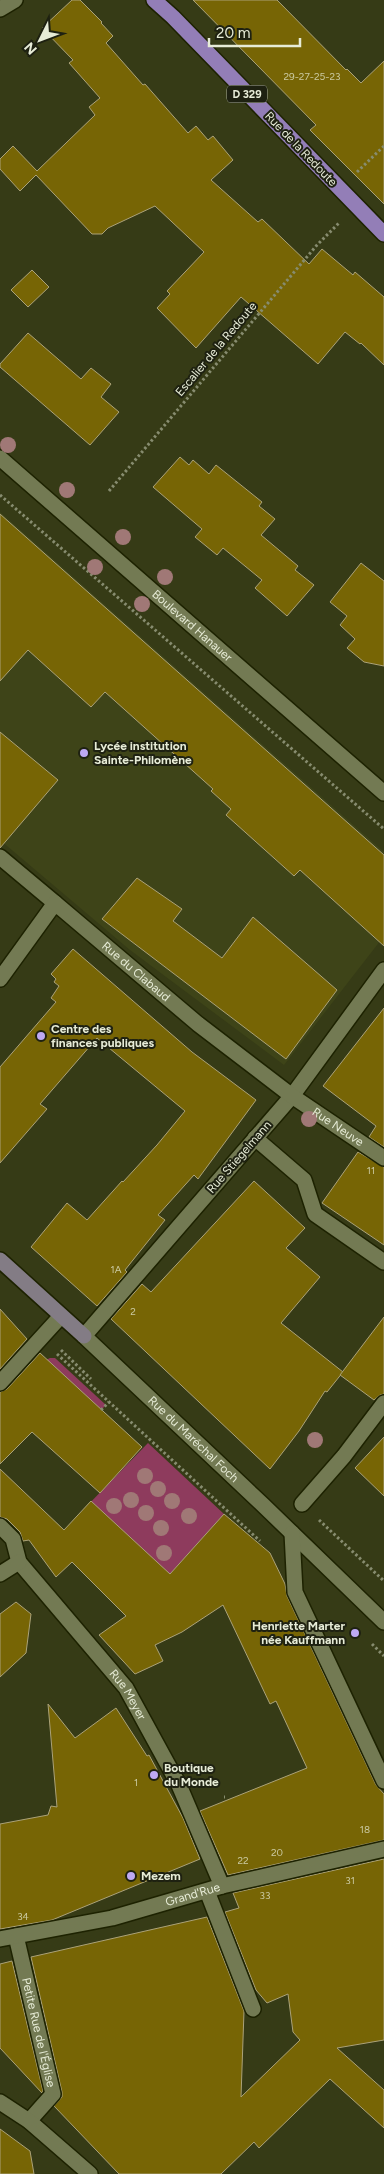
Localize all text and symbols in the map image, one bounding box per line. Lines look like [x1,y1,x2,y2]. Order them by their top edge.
north arrow [15,15,65,65]
scale bar [209,15,300,47]
text: 20 m [216,24,250,42]
text: N [21,39,41,58]
house number: 29-27-25-23 [283,70,341,83]
road number: D 329 [227,86,267,102]
street label: Rue de la Redoute [262,109,340,189]
street label: Escalier de la Redoute [173,299,260,399]
street label: Boulevard Hanauer [149,587,235,664]
place label: Lycée institution Sainte-Philomène [94,739,192,767]
marker: Lycée institution Sainte-Philomène [78,747,90,759]
street label: Rue du Clabaud [99,939,173,1004]
place label: Centre des finances publiques [51,1022,154,1050]
marker: Centre des finances publiques [35,1030,47,1042]
street label: Rue Neuve [310,1105,367,1150]
street label: Rue Stiegelmann [204,1118,274,1196]
house number: 11 [367,1164,375,1177]
house number: 1A [111,1263,122,1276]
house number: 2 [130,1305,136,1318]
street label: Rue du Maréchal Foch [145,1393,242,1485]
place label: Henriette Marter née Kauffmann [252,1619,345,1647]
marker: Henriette Marter née Kauffmann [349,1627,361,1639]
street label: Rue Meyer [106,1667,149,1722]
place label: Boutique du Monde [164,1761,219,1789]
marker: Boutique du Monde [148,1769,160,1781]
house number: 1 [134,1776,138,1789]
house number: 18 [360,1823,370,1836]
house number: 20 [271,1846,283,1859]
house number: 22 [237,1854,249,1867]
place label: Mezem [141,1869,181,1883]
marker: Mezem [125,1870,137,1882]
house number: 31 [345,1874,355,1887]
street label: Grand'Rue [164,1880,222,1909]
house number: 33 [260,1889,270,1902]
house number: 34 [17,1910,29,1923]
street label: Petite Rue de l'Église [19,1976,58,2089]

